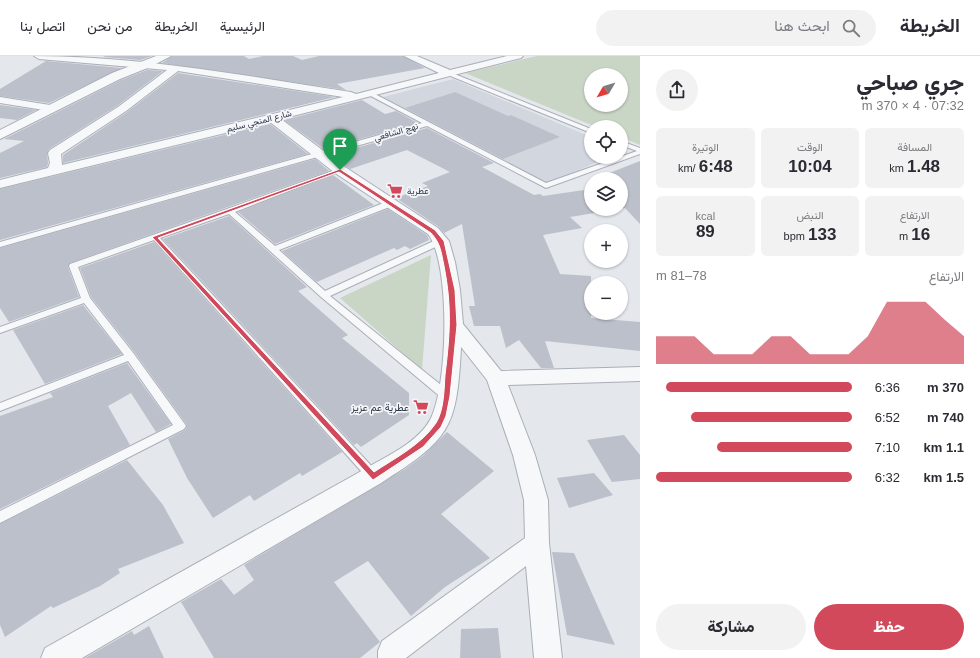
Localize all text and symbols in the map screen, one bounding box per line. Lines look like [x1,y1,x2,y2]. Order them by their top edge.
search box [596,10,876,46]
text: الخريطة [900,15,960,36]
text: ابحث هنا [774,17,830,34]
icon: search [840,17,862,39]
text: اتصل بنا [20,18,65,34]
text: من نحن [87,18,132,34]
text: الخريطة [154,18,198,34]
text: الرئيسية [220,18,265,34]
north arrow [584,68,628,112]
map controls [584,68,628,320]
button: share [656,69,698,111]
text: جري صباحي [856,70,964,95]
text: 07:32 · 4 × 370 m [862,98,964,113]
street label: شارع المنجي سليم [225,108,293,136]
button: locate [584,120,628,164]
street label: نهج الشافعي [373,121,420,145]
pin [323,129,357,170]
icon: arrive [329,135,351,157]
text: الوتيرة [692,141,719,153]
text: الوقت [797,141,823,153]
text: المسافة [897,141,932,153]
text: 6:48 [699,157,733,176]
text: 10:04 [788,157,832,176]
text: 1.48 [907,157,940,176]
text: /km [678,162,699,174]
text: km [889,162,907,174]
button: layers [584,172,628,216]
supermarket icon: عطرية [386,182,404,200]
place label: عطرية [407,186,429,197]
text: النبض [796,209,824,221]
text: الارتفاع [900,209,930,221]
text: kcal [696,210,715,222]
text: 89 [696,222,715,241]
button: + [584,224,628,268]
text: 133 [808,225,836,244]
text: 16 [911,225,930,244]
text: bpm [784,230,808,242]
text: m [899,230,911,242]
text: 78–81 m [656,268,707,283]
text: الارتفاع [929,269,964,284]
button: − [584,276,628,320]
text: 6:36 [875,380,900,395]
text: 370 m [927,380,964,395]
supermarket icon: عطرية عم عزيز [412,398,430,416]
place label: عطرية عم عزيز [350,402,409,414]
text: 6:52 [875,410,900,425]
text: 740 m [927,410,964,425]
text: 7:10 [875,440,900,455]
text: 1.1 km [924,440,964,455]
text: 6:32 [875,470,900,485]
text: 1.5 km [924,470,964,485]
button: مشاركة [656,604,806,650]
button: حفظ [814,604,964,650]

